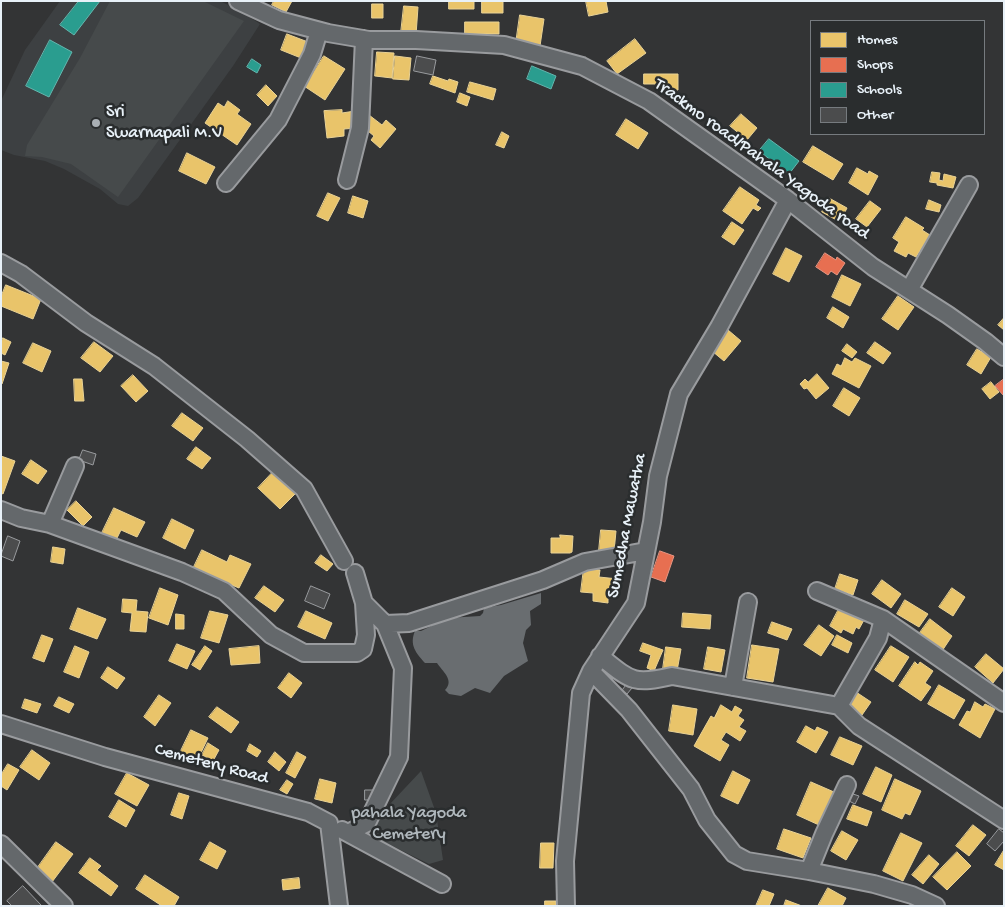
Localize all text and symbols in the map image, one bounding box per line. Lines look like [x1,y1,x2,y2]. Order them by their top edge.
legend [810,20,985,135]
text: Homes [857,31,897,49]
text: Shops [857,56,893,74]
street label: Trackmo road/Pahala Yagoda road [649,75,873,245]
text: Schools [857,81,902,99]
place label: Sri Swarnapali M.V [106,102,222,144]
text: Other [857,106,893,124]
marker: Sri Swarnapali M.V [90,117,102,129]
street label: Sumedha Mawatha [603,452,653,600]
street label: Cemetery Road [152,739,270,791]
park label: pahala Yagoda Cemetery [351,803,467,846]

